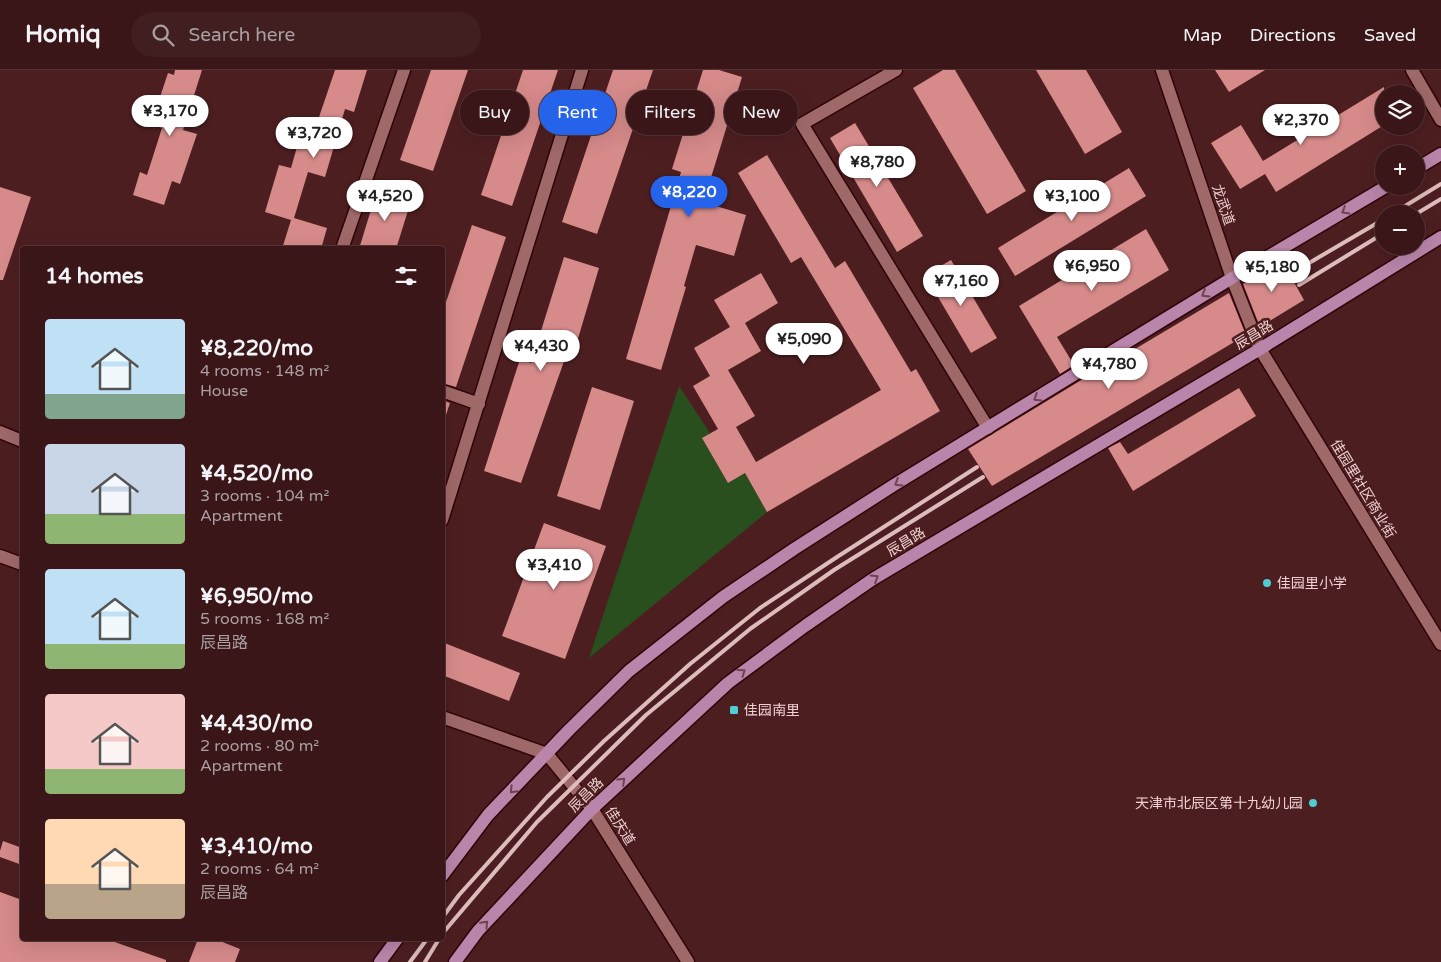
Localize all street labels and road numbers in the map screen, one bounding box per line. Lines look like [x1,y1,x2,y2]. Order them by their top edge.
street label: 龙武道 [1208,182,1238,228]
street label: 辰昌路 [1232,317,1276,353]
street label: 佳园里社区商业街 [1327,437,1399,541]
street label: 辰昌路 [884,524,928,560]
street label: 辰昌路 [565,774,607,816]
street label: 佳庆道 [602,804,638,848]

